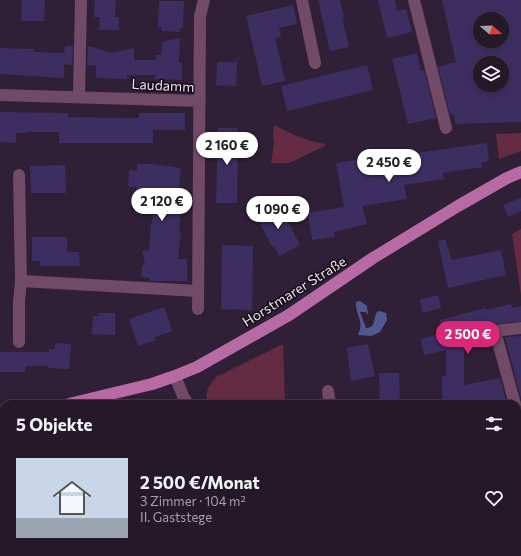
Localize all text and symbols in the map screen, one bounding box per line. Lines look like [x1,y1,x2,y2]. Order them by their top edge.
north arrow [473,12,509,48]
map controls [473,12,509,92]
button: layers [473,56,509,92]
street label: Laudamm [131,75,195,95]
pin: 2 160 € [190,132,264,166]
text: 2 160 € [205,137,249,153]
pin: 2 450 € [352,149,426,183]
text: 2 450 € [366,154,412,170]
pin: 2 120 € [125,188,199,222]
text: 2 120 € [140,193,184,209]
pin: 1 090 € [241,196,315,230]
text: 1 090 € [255,201,301,217]
street label: Horstmarer Straße [239,252,349,330]
pin: 2 500 € [431,321,505,355]
text: 2 500 € [445,326,491,342]
icon: filters [483,413,505,435]
text: 5 Objekte [16,414,93,435]
text: 2 500 €/Monat [140,472,260,493]
icon: home [48,474,96,522]
icon: heart [483,487,505,509]
text: 3 Zimmer · 104 m² [140,493,246,509]
text: II. Gaststege [140,509,212,525]

